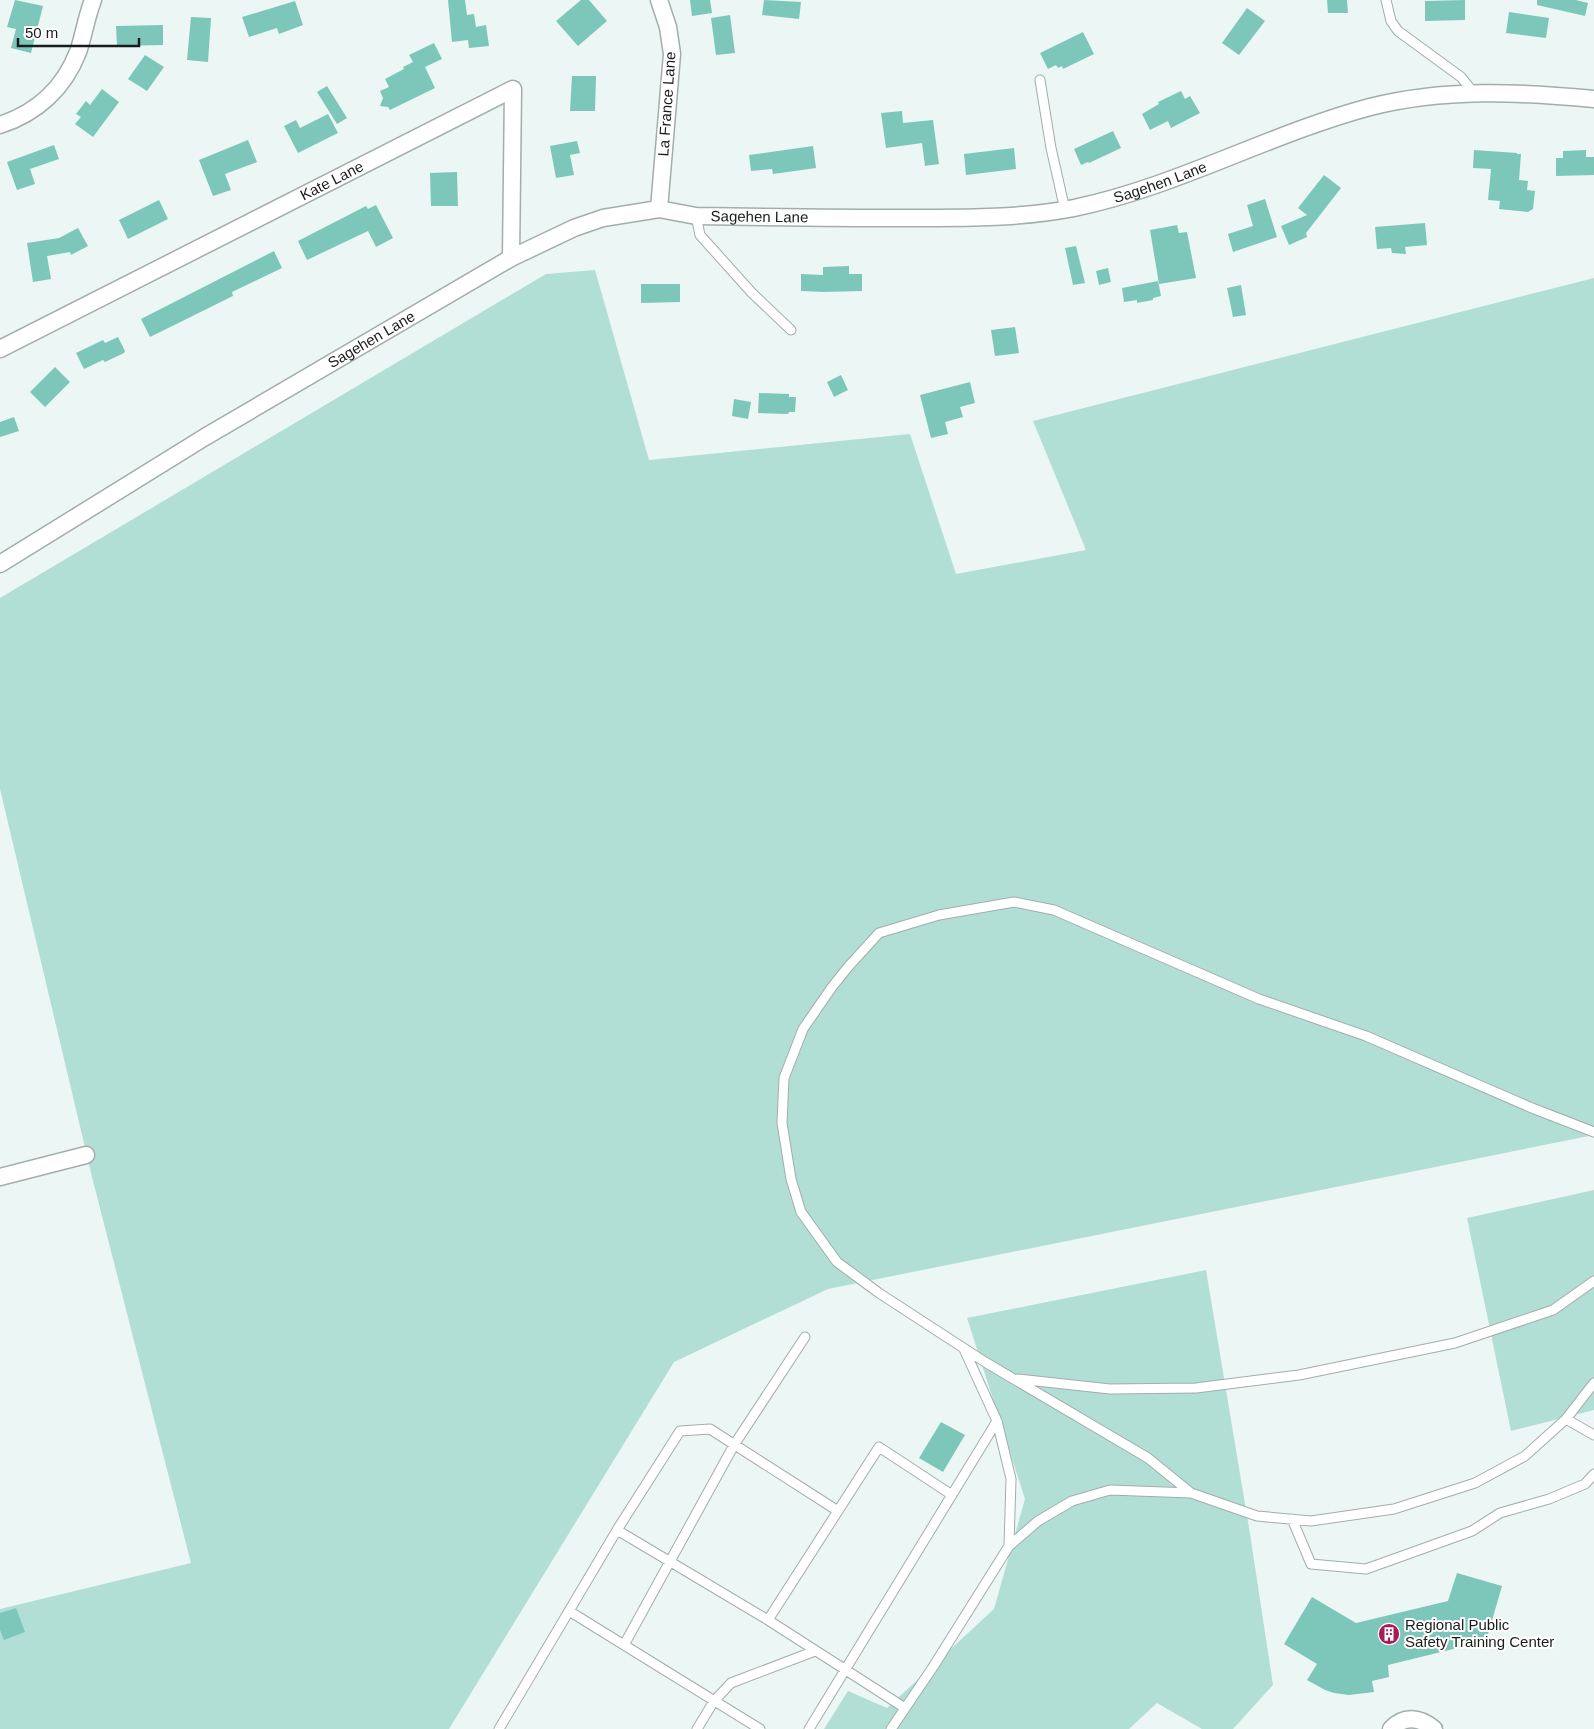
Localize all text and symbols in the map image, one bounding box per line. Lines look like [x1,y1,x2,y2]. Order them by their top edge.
scale bar [18,15,139,47]
text: 50 m [25,24,58,41]
street label: La France Lane [654,51,679,157]
street label: Kate Lane [297,157,366,203]
street label: Sagehen Lane [1111,158,1209,206]
street label: Sagehen Lane [711,207,808,225]
street label: Sagehen Lane [325,307,418,371]
place label: Regional Public Safety Training Center [1405,1616,1554,1650]
building icon: Regional Public Safety Training Center [1377,1622,1401,1646]

